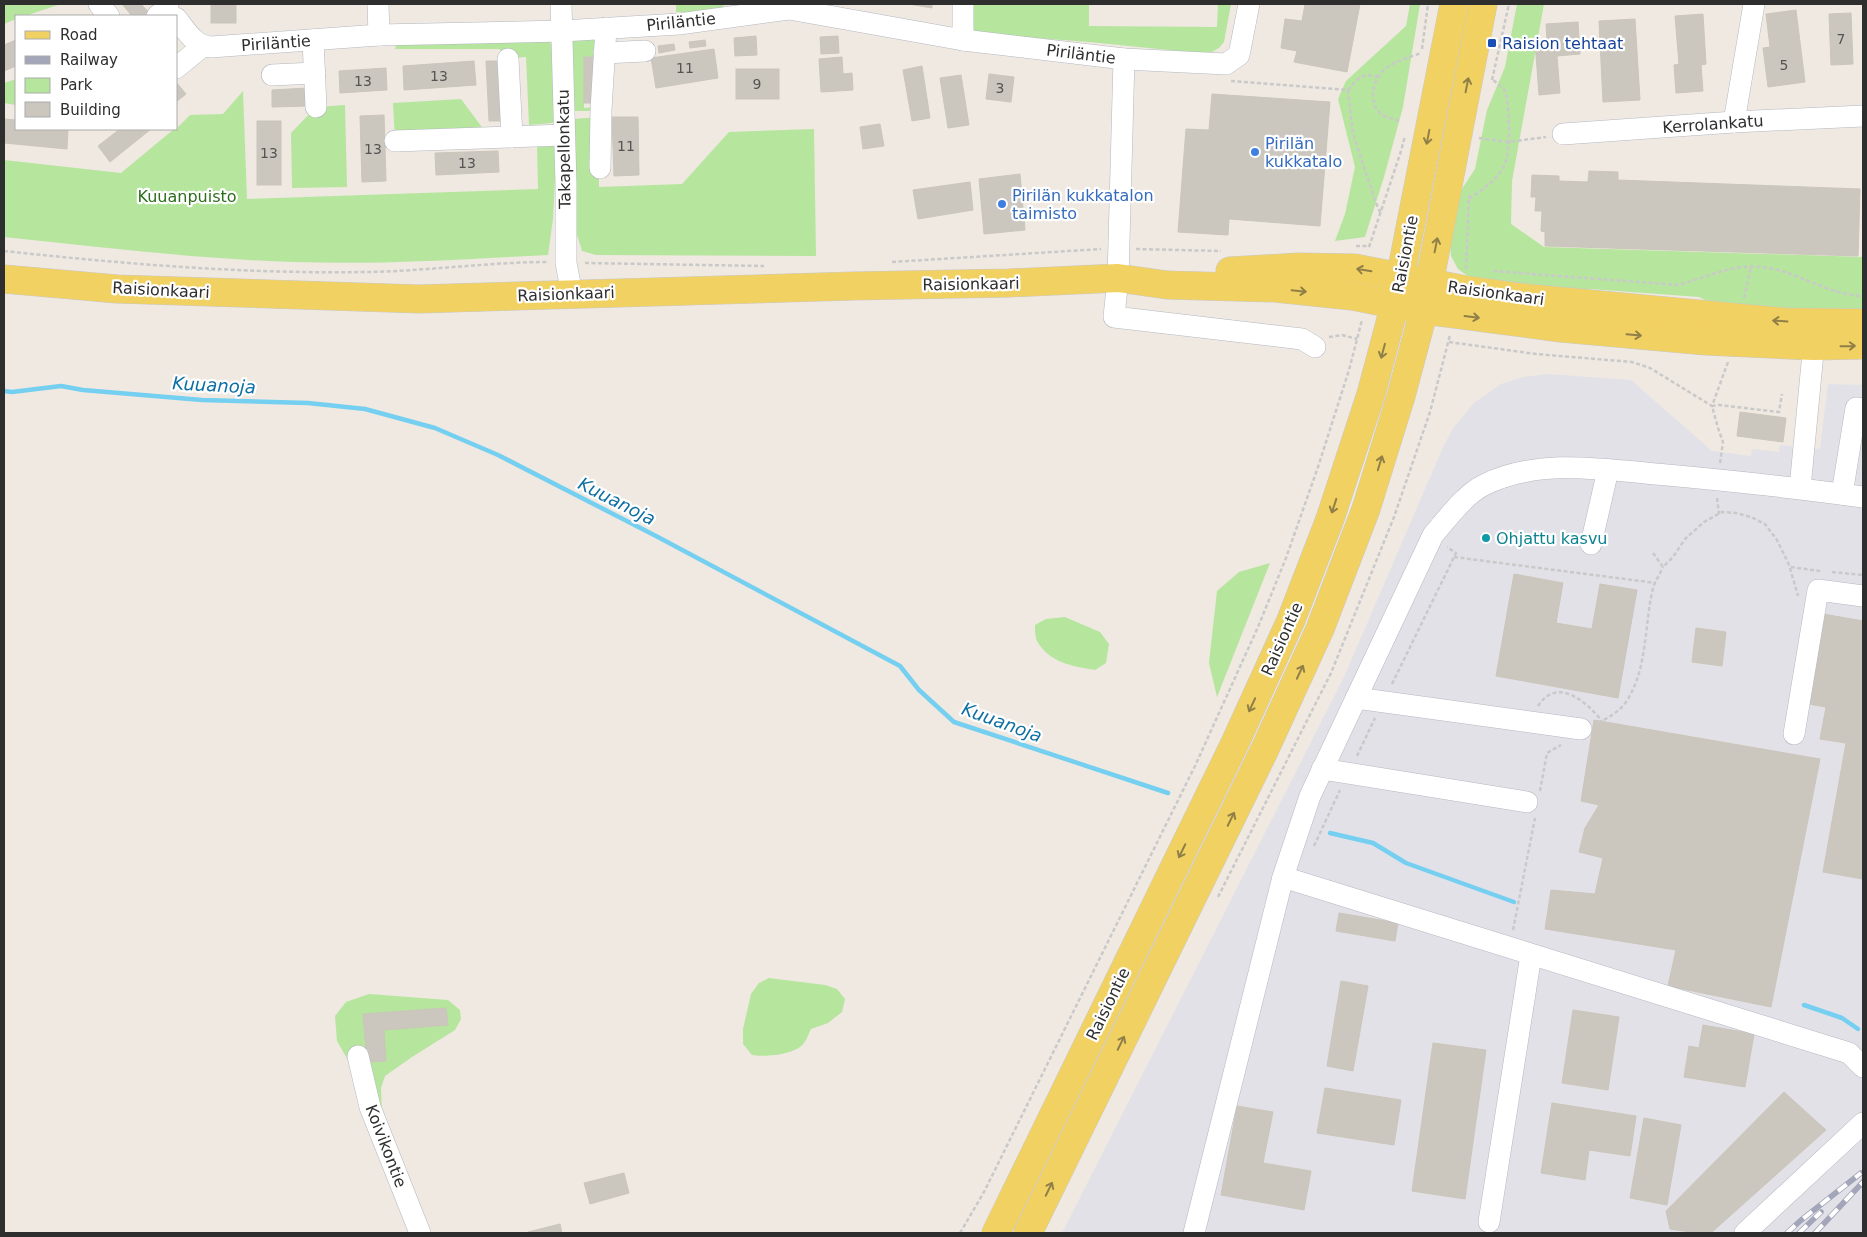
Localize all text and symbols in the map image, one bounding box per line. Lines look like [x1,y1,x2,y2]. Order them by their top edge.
street label: Piriläntie [645,9,717,35]
legend [15,15,178,130]
text: Road [60,26,98,44]
street label: Piriläntie [241,31,311,55]
house number: 7 [1837,31,1845,47]
place label: Raision tehtaat [1502,34,1623,53]
marker: Raision tehtaat [1486,37,1498,49]
street label: Piriläntie [1045,40,1117,68]
text: Railway [60,51,118,69]
house number: 5 [1780,57,1788,73]
house number: 11 [676,60,694,76]
house number: 13 [430,68,448,84]
house number: 13 [354,73,372,89]
text: Park [60,76,93,94]
house number: 9 [753,76,761,92]
one-way arrow [1463,78,1473,94]
house number: 3 [996,80,1004,96]
street label: Takapellonkatu [553,89,575,210]
text: Building [60,101,121,119]
street label: Kerrolankatu [1662,111,1764,137]
one-way arrow [1422,129,1432,145]
place label: Pirilän kukkatalo [1265,134,1342,171]
house number: 11 [617,138,635,154]
house number: 13 [364,141,382,157]
house number: 13 [260,145,278,161]
marker: Pirilän kukkatalo [1249,146,1261,158]
house number: 13 [458,155,476,171]
place label: Pirilän kukkatalon taimisto [1012,186,1154,223]
park label: Kuuanpuisto [137,187,237,206]
marker: Pirilän kukkatalon taimisto [996,198,1008,210]
street label: Raisiontie [1388,214,1422,294]
one-way arrow [1432,237,1442,253]
one-way arrow [1356,264,1372,274]
street label: Raisionkaari [922,274,1020,294]
street label: Raisionkaari [1446,277,1546,309]
street label: Raisionkaari [112,278,210,302]
street label: Raisionkaari [517,283,615,305]
one-way arrow [1290,286,1306,296]
one-way arrow [1464,312,1480,322]
one-way arrow [1772,317,1788,326]
one-way arrow [1625,330,1641,339]
one-way arrow [1840,341,1856,350]
one-way arrow [1377,343,1387,359]
water label: Kuuanoja [172,372,256,398]
one-way arrow [1376,455,1386,471]
water label: Kuuanoja [575,473,659,529]
one-way arrow [1329,498,1339,514]
place label: Ohjattu kasvu [1496,529,1608,548]
marker: Ohjattu kasvu [1480,532,1492,544]
street label: Raisiontie [1257,599,1307,679]
one-way arrow [1296,665,1306,680]
one-way arrow [1247,697,1257,712]
water label: Kuuanoja [959,698,1045,746]
one-way arrow [1227,812,1236,827]
one-way arrow [1177,844,1187,859]
street label: Raisiontie [1082,965,1134,1043]
one-way arrow [1116,1036,1126,1051]
street label: Koivikontie [362,1102,410,1190]
one-way arrow [1045,1182,1055,1197]

